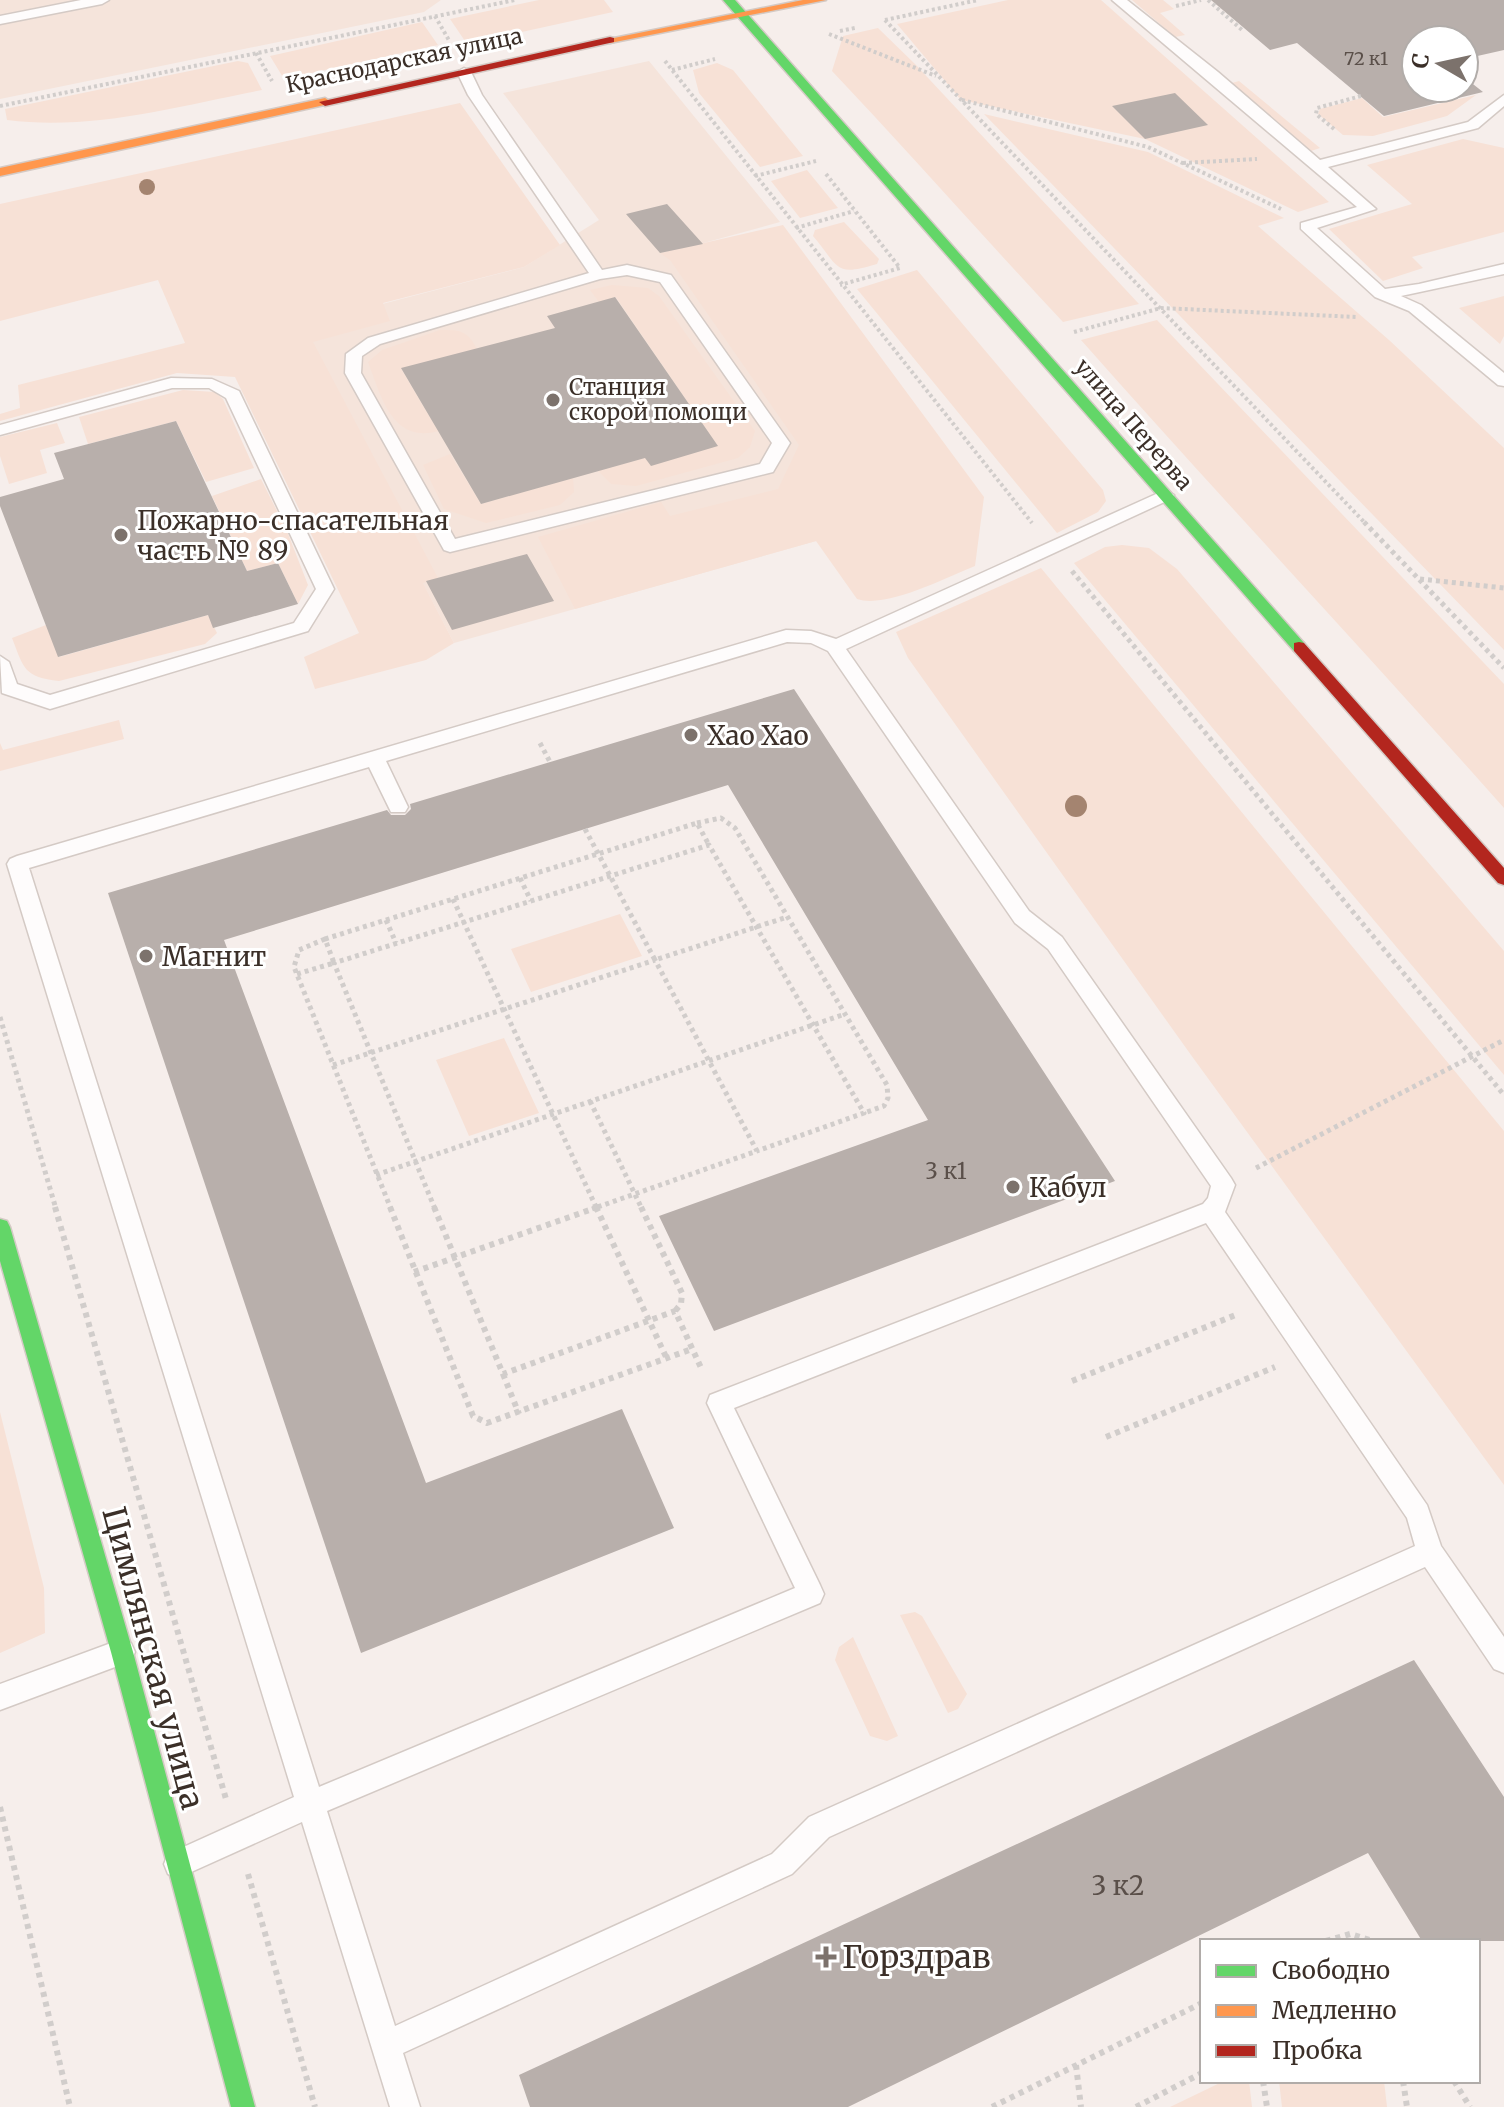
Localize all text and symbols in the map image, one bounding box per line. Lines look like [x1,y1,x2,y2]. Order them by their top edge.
street label: Краснодарская улица [283,21,525,99]
north arrow [1400,24,1480,104]
house number: 72 к1 [1344,47,1388,70]
text: С [1405,51,1435,70]
street label: улица Перерва [1069,352,1199,496]
place label: Станция скорой помощи [569,373,747,426]
marker: Станция скорой помощи [544,391,562,409]
place label: Пожарно-спасательная часть № 89 [137,504,449,567]
marker: Пожарно-спасательная часть № 89 [112,526,130,544]
place label: Хао Хао [707,719,809,752]
marker: Хао Хао [682,726,700,744]
place label: Магнит [162,940,266,973]
marker: Магнит [137,947,155,965]
house number: 3 к1 [925,1157,967,1185]
place label: Кабул [1029,1171,1107,1204]
marker: Кабул [1004,1178,1022,1196]
street label: Цимлянская улица [93,1502,213,1814]
house number: 3 к2 [1092,1869,1144,1902]
place label: Горздрав [842,1937,990,1977]
legend [1200,1939,1480,2083]
marker: Горздрав [817,1948,835,1966]
text: Свободно [1272,1955,1390,1986]
text: Медленно [1272,1995,1396,2026]
text: Пробка [1272,2035,1363,2066]

